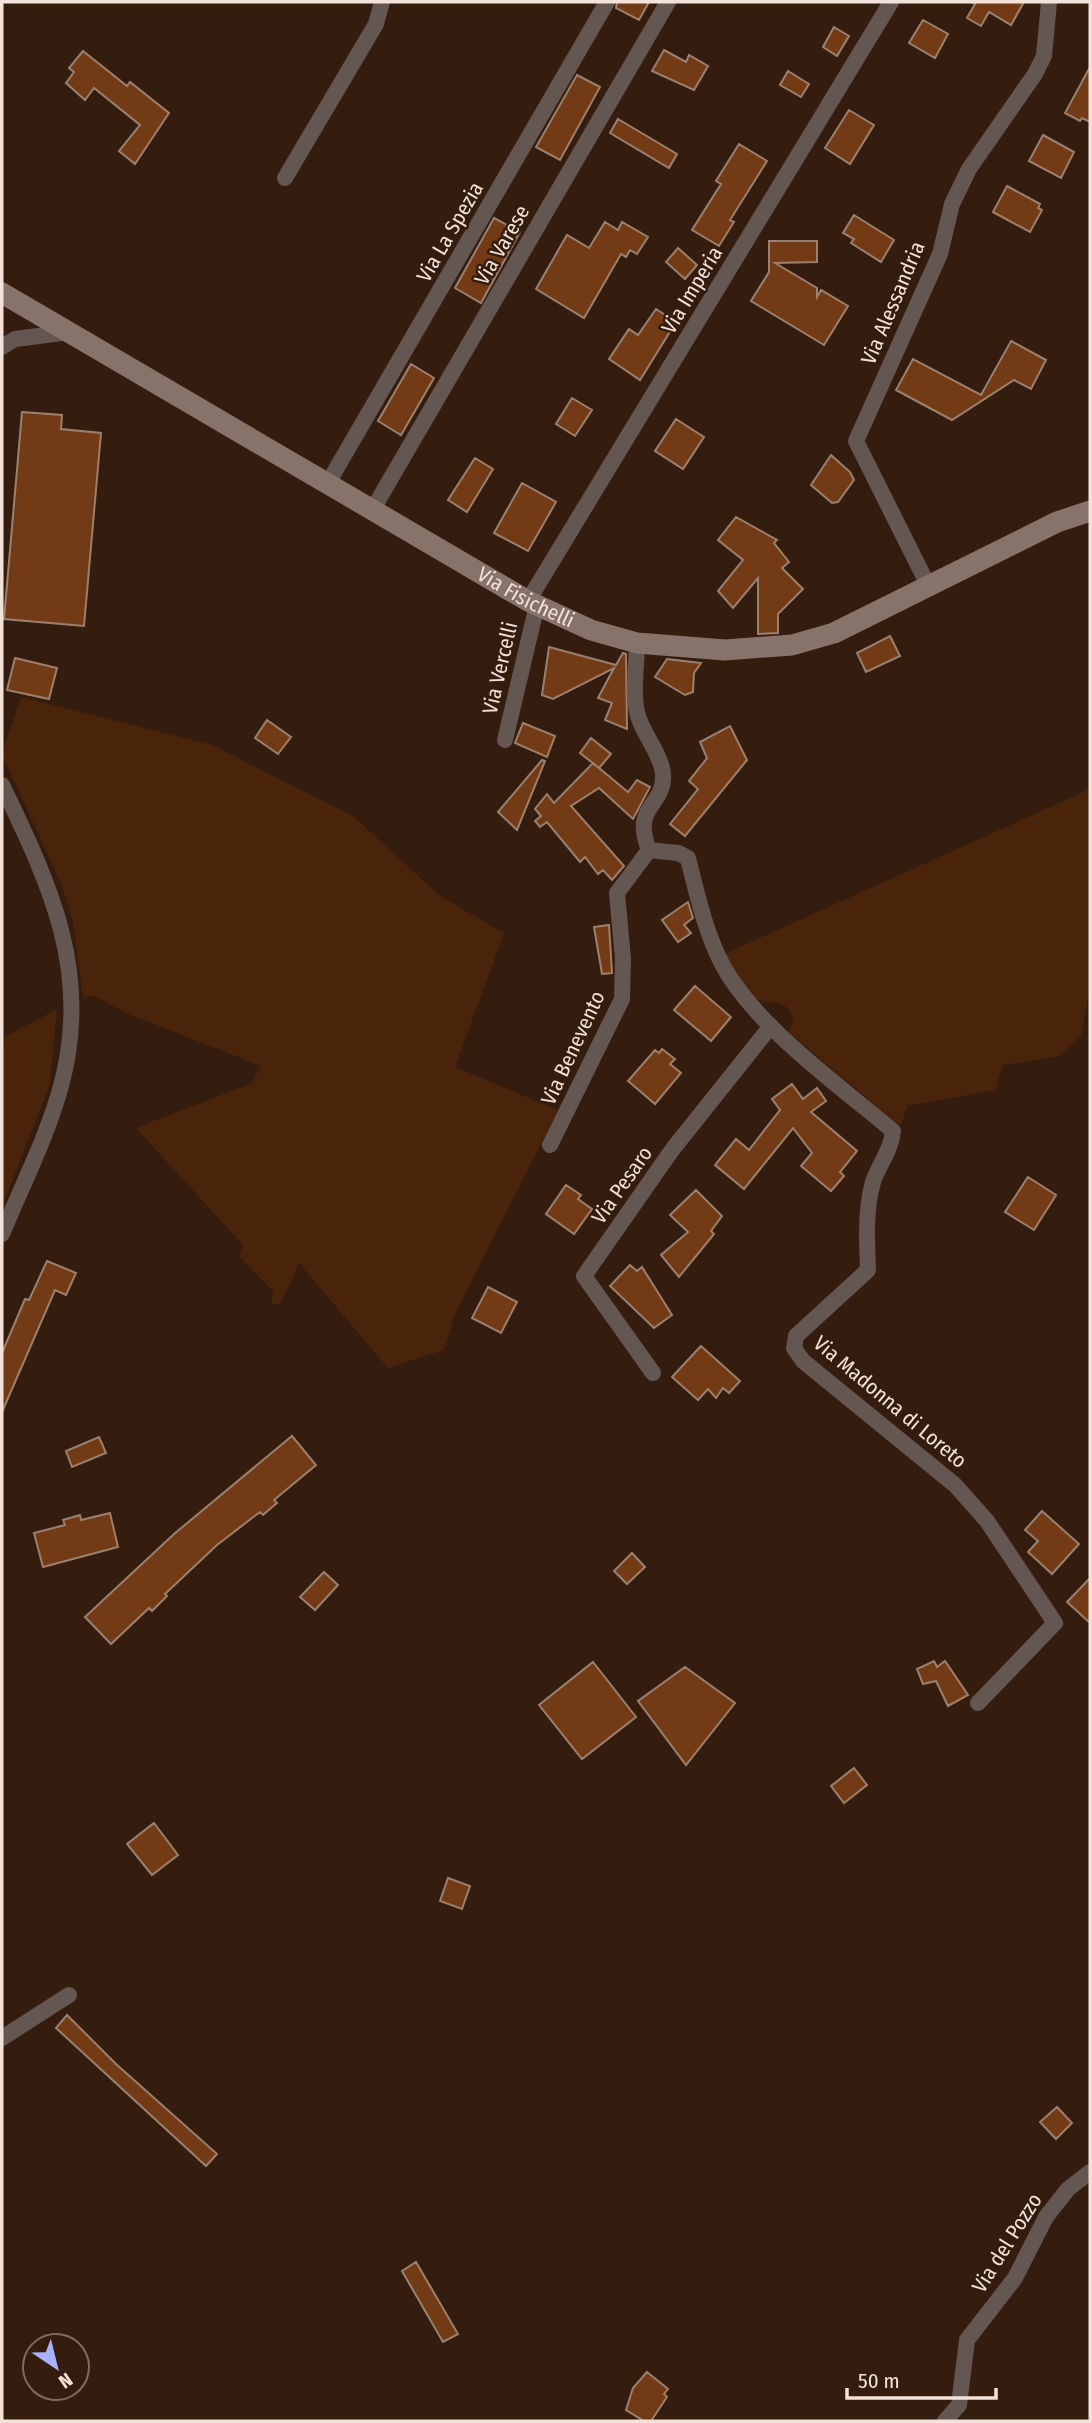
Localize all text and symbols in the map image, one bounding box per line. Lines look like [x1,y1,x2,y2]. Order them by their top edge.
street label: Via La Spezia [411,177,489,287]
street label: Via Varese [469,200,535,290]
street label: Via Alessandria [855,238,931,368]
street label: Via Imperia [656,242,728,338]
street label: Via Fisichelli [473,561,578,634]
street label: Via Vercelli [477,619,523,717]
street label: Via Benevento [535,987,611,1109]
street label: Via Pesaro [586,1141,658,1229]
street label: Via Madonna di Loreto [808,1330,972,1474]
street label: Via del Pozzo [966,2189,1048,2297]
north arrow [21,2332,91,2402]
scale bar [847,2356,996,2400]
text: N [54,2368,77,2393]
text: 50 m [858,2368,900,2394]

